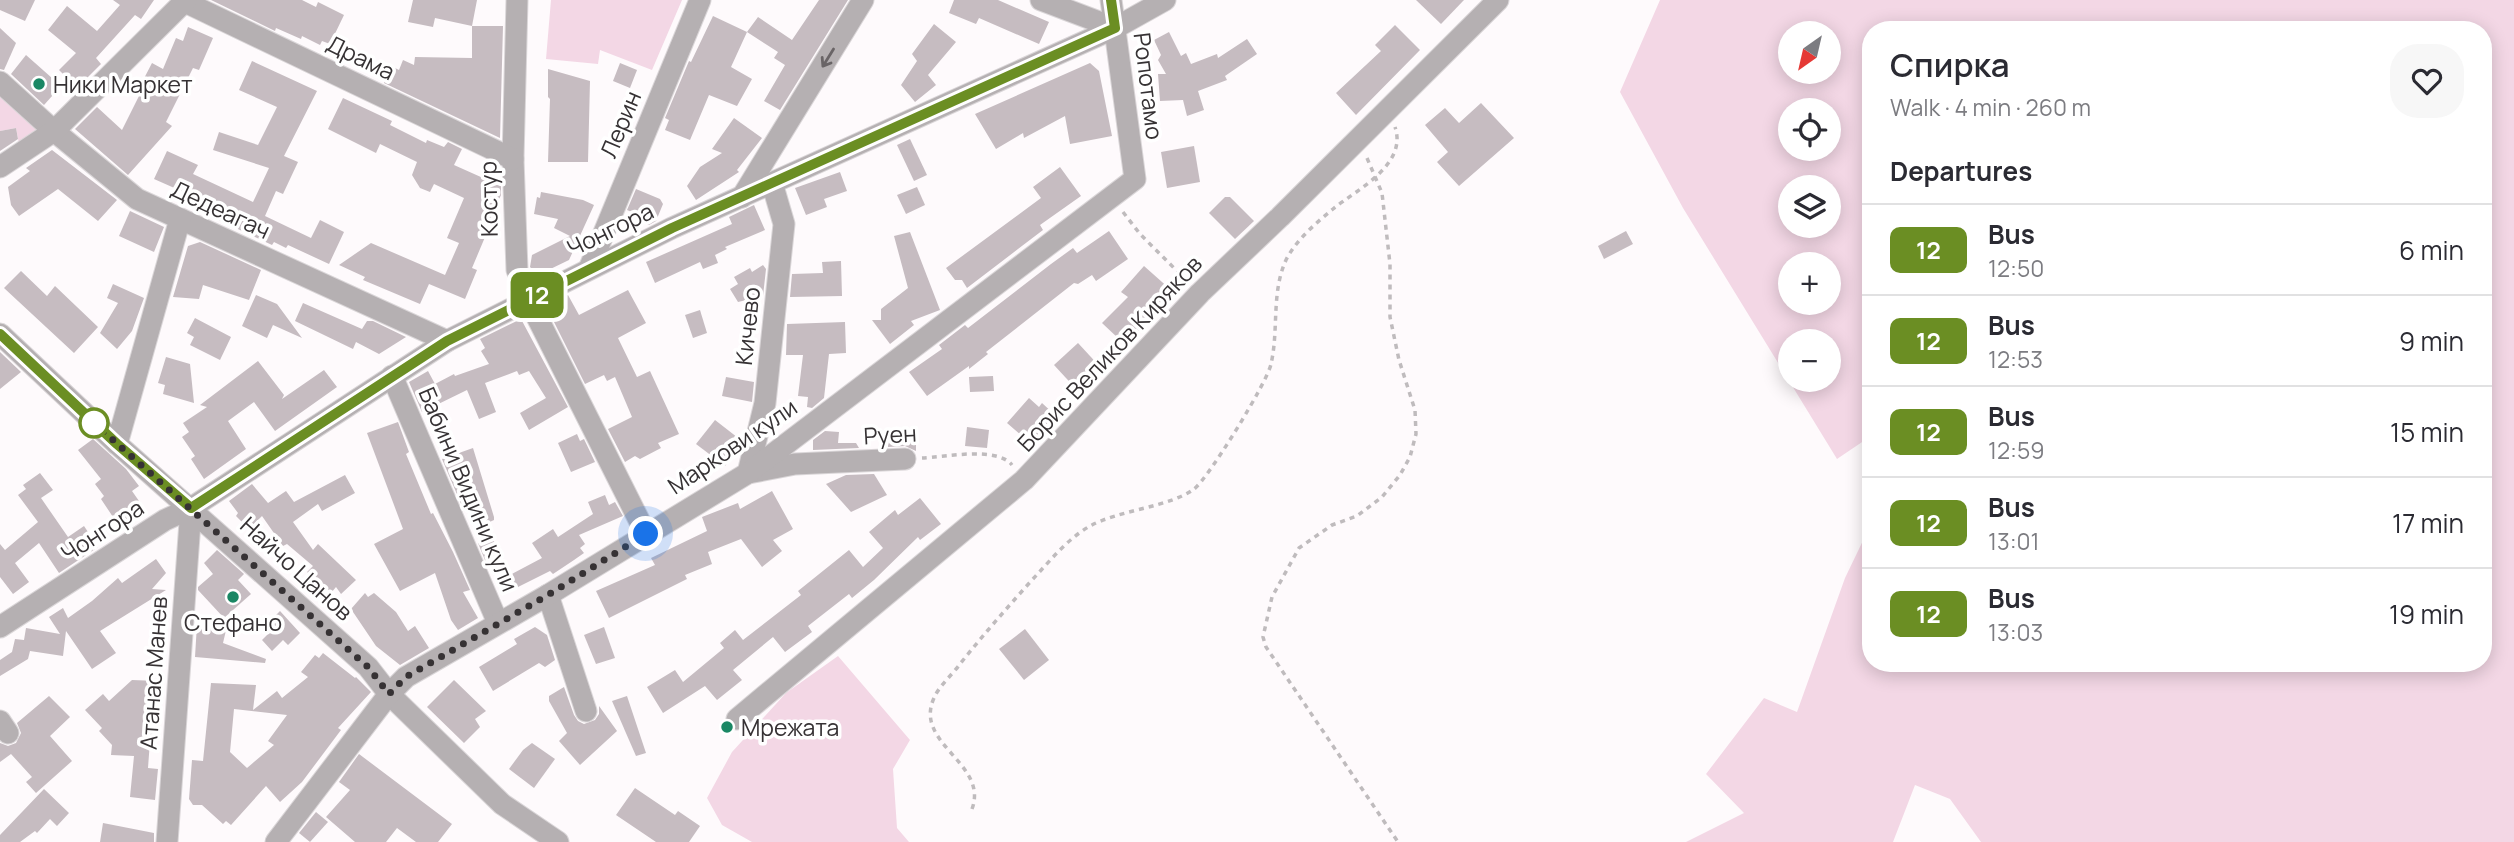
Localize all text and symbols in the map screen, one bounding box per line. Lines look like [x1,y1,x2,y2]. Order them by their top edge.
north arrow [1778,21,1841,84]
map controls [1778,21,1841,392]
street label: Драма [322,27,400,87]
street label: Ропотамо [1127,31,1171,141]
text: Спирка [1890,42,2010,87]
button: heart [2390,44,2464,118]
one-way arrow [820,48,834,68]
place label: Ники Маркет [53,68,193,100]
marker: Ники Маркет [31,76,47,92]
street label: Лерин [592,86,648,162]
text: Walk · 4 min · 260 m [1890,91,2091,123]
button: locate [1778,98,1841,161]
text: Departures [1890,153,2032,189]
street label: Костур [471,161,505,237]
street label: Дедеагач [166,172,276,246]
button: layers [1778,175,1841,238]
street label: Чонгора [561,194,659,264]
text: Bus [1988,216,2035,252]
text: 6 min [2399,232,2464,268]
text: 12 [1916,233,1941,266]
street label: Борис Великов Киряков [1010,248,1208,458]
button: + [1778,252,1841,315]
text: 12:50 [1988,252,2044,284]
line badge: 12 [505,272,568,318]
text: 12 [525,278,549,311]
street label: Кичево [727,285,767,367]
text: Bus [1988,307,2035,343]
text: 9 min [2399,323,2464,359]
text: 12 [1916,324,1941,357]
button: − [1778,329,1841,392]
text: 12:53 [1988,343,2043,375]
street label: Бабини Видини кули [411,382,527,596]
street label: Маркови кули [661,391,803,501]
text: Bus [1988,398,2035,434]
unlabelled marker [79,408,109,438]
text: 15 min [2390,414,2464,450]
text: 12 [1916,415,1941,448]
street label: Руен [863,417,917,451]
text: 12:59 [1988,434,2045,466]
text: Bus [1988,489,2035,525]
street label: Чонгора [54,491,150,569]
text: 17 min [2392,505,2464,541]
text: 12 [1916,506,1941,539]
street label: Найчо Цанов [234,509,360,627]
your location [628,516,663,551]
text: 13:01 [1988,525,2040,557]
text: Bus [1988,580,2035,616]
marker: Стефано [225,589,241,605]
street label: Атанас Манев [132,595,174,751]
text: 19 min [2389,596,2464,632]
text: 12 [1916,597,1941,630]
place label: Стефано [184,606,282,638]
text: 13:03 [1988,616,2043,648]
place label: Мрежата [741,711,839,743]
marker: Мрежата [719,719,735,735]

